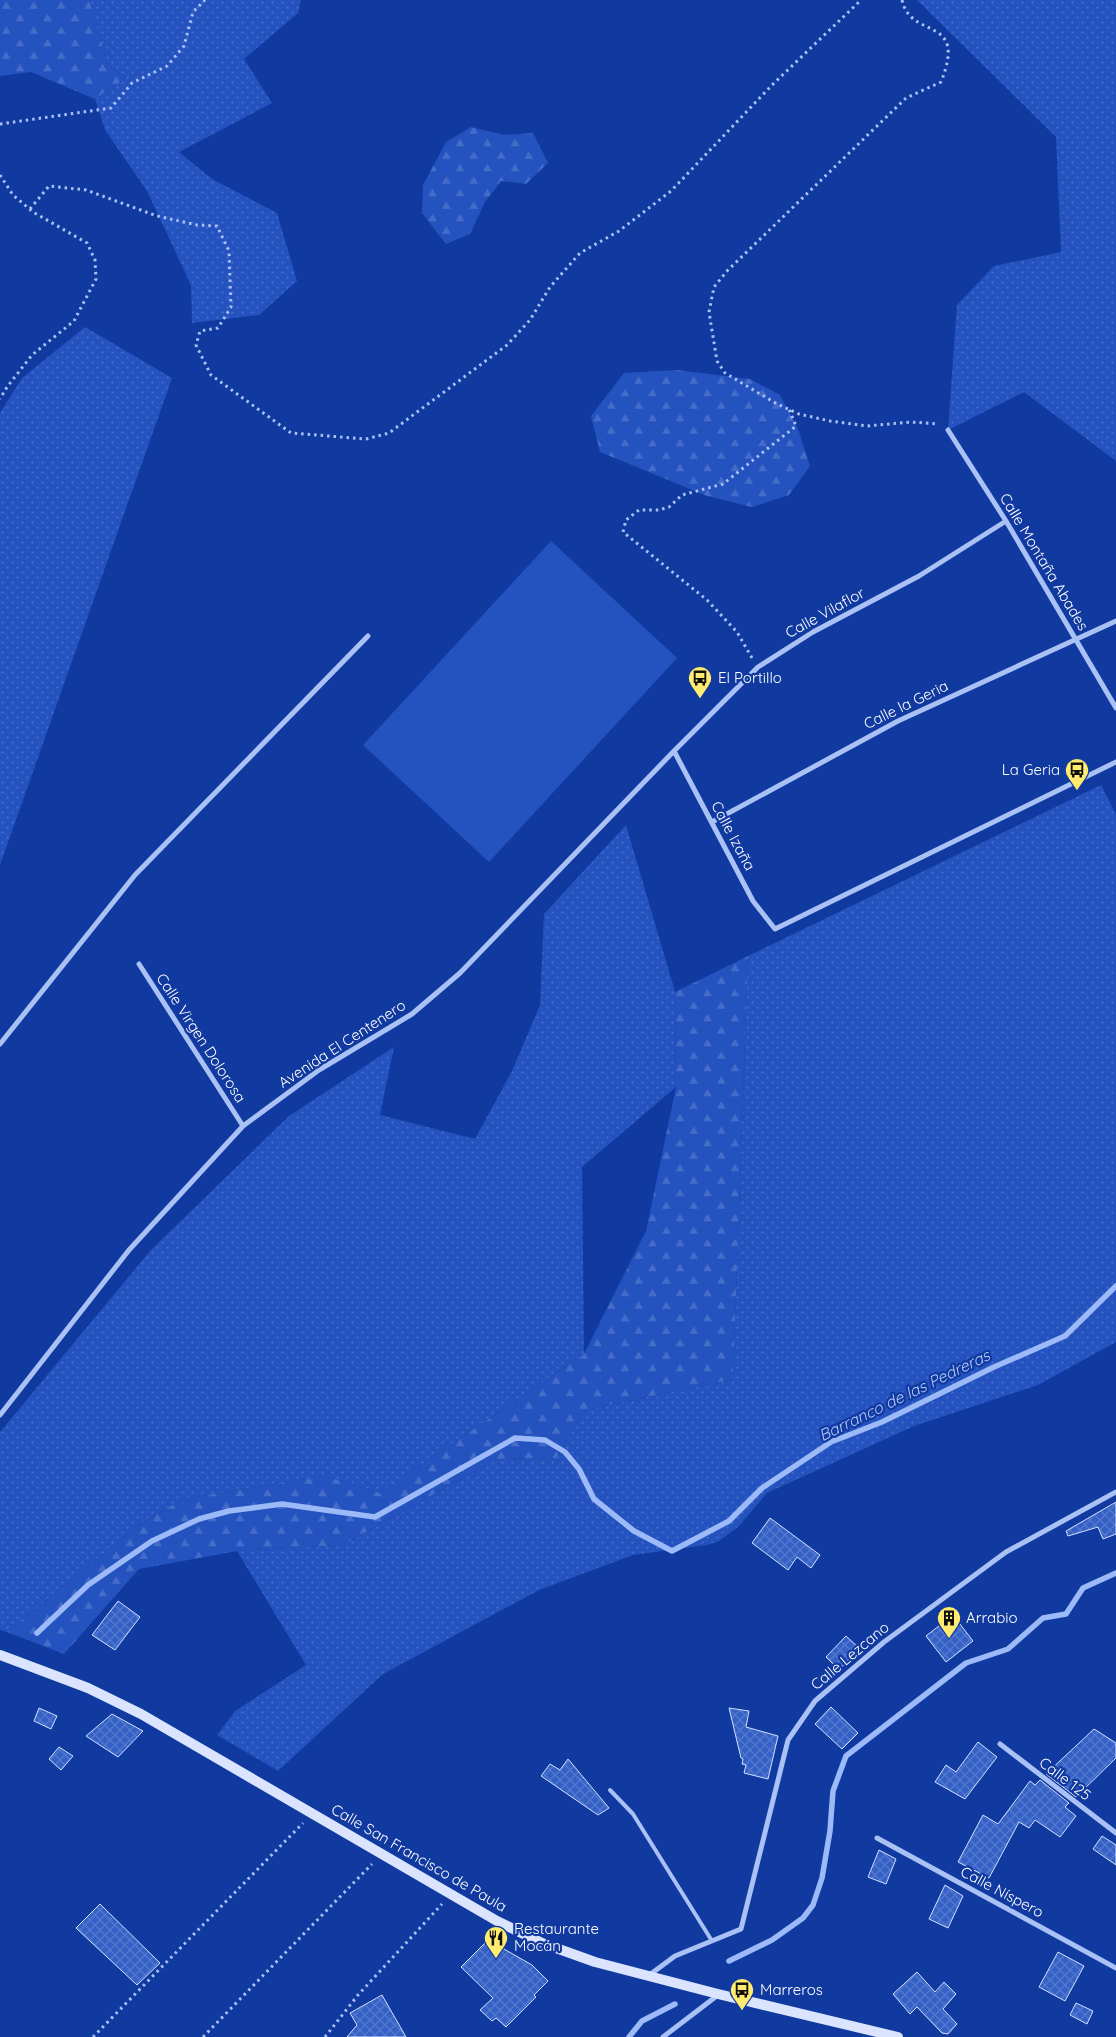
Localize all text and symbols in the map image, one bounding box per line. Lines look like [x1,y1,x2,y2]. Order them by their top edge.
street label: Calle Montaña Abades [996,490,1093,634]
street label: Calle Vilaflor [782,583,868,642]
bus stop icon: El Portillo [687,665,713,699]
place label: El Portillo [718,668,782,687]
street label: Calle la Geria [860,676,951,733]
bus stop icon: La Geria [1064,757,1090,791]
place label: La Geria [1002,760,1060,779]
street label: Calle Izaña [707,798,760,874]
street label: Calle Virgen Dolorosa [153,970,250,1106]
street label: Avenida El Centenero [275,995,409,1092]
water label: Barranco de las Pedreras [815,1344,994,1445]
building icon: Arrabio [936,1605,962,1639]
place label: Arrabio [966,1608,1018,1627]
street label: Calle Lezcano [807,1617,893,1694]
street label: Calle 125 [1036,1753,1095,1804]
street label: Calle San Francisco de Paula [328,1799,510,1916]
street label: Calle Níspero [957,1862,1047,1921]
place label: Restaurante Mocán [514,1919,599,1955]
restaurant icon: Restaurante Mocán [483,1925,509,1959]
bus stop icon: Marreros [729,1977,755,2011]
place label: Marreros [760,1980,823,1999]

